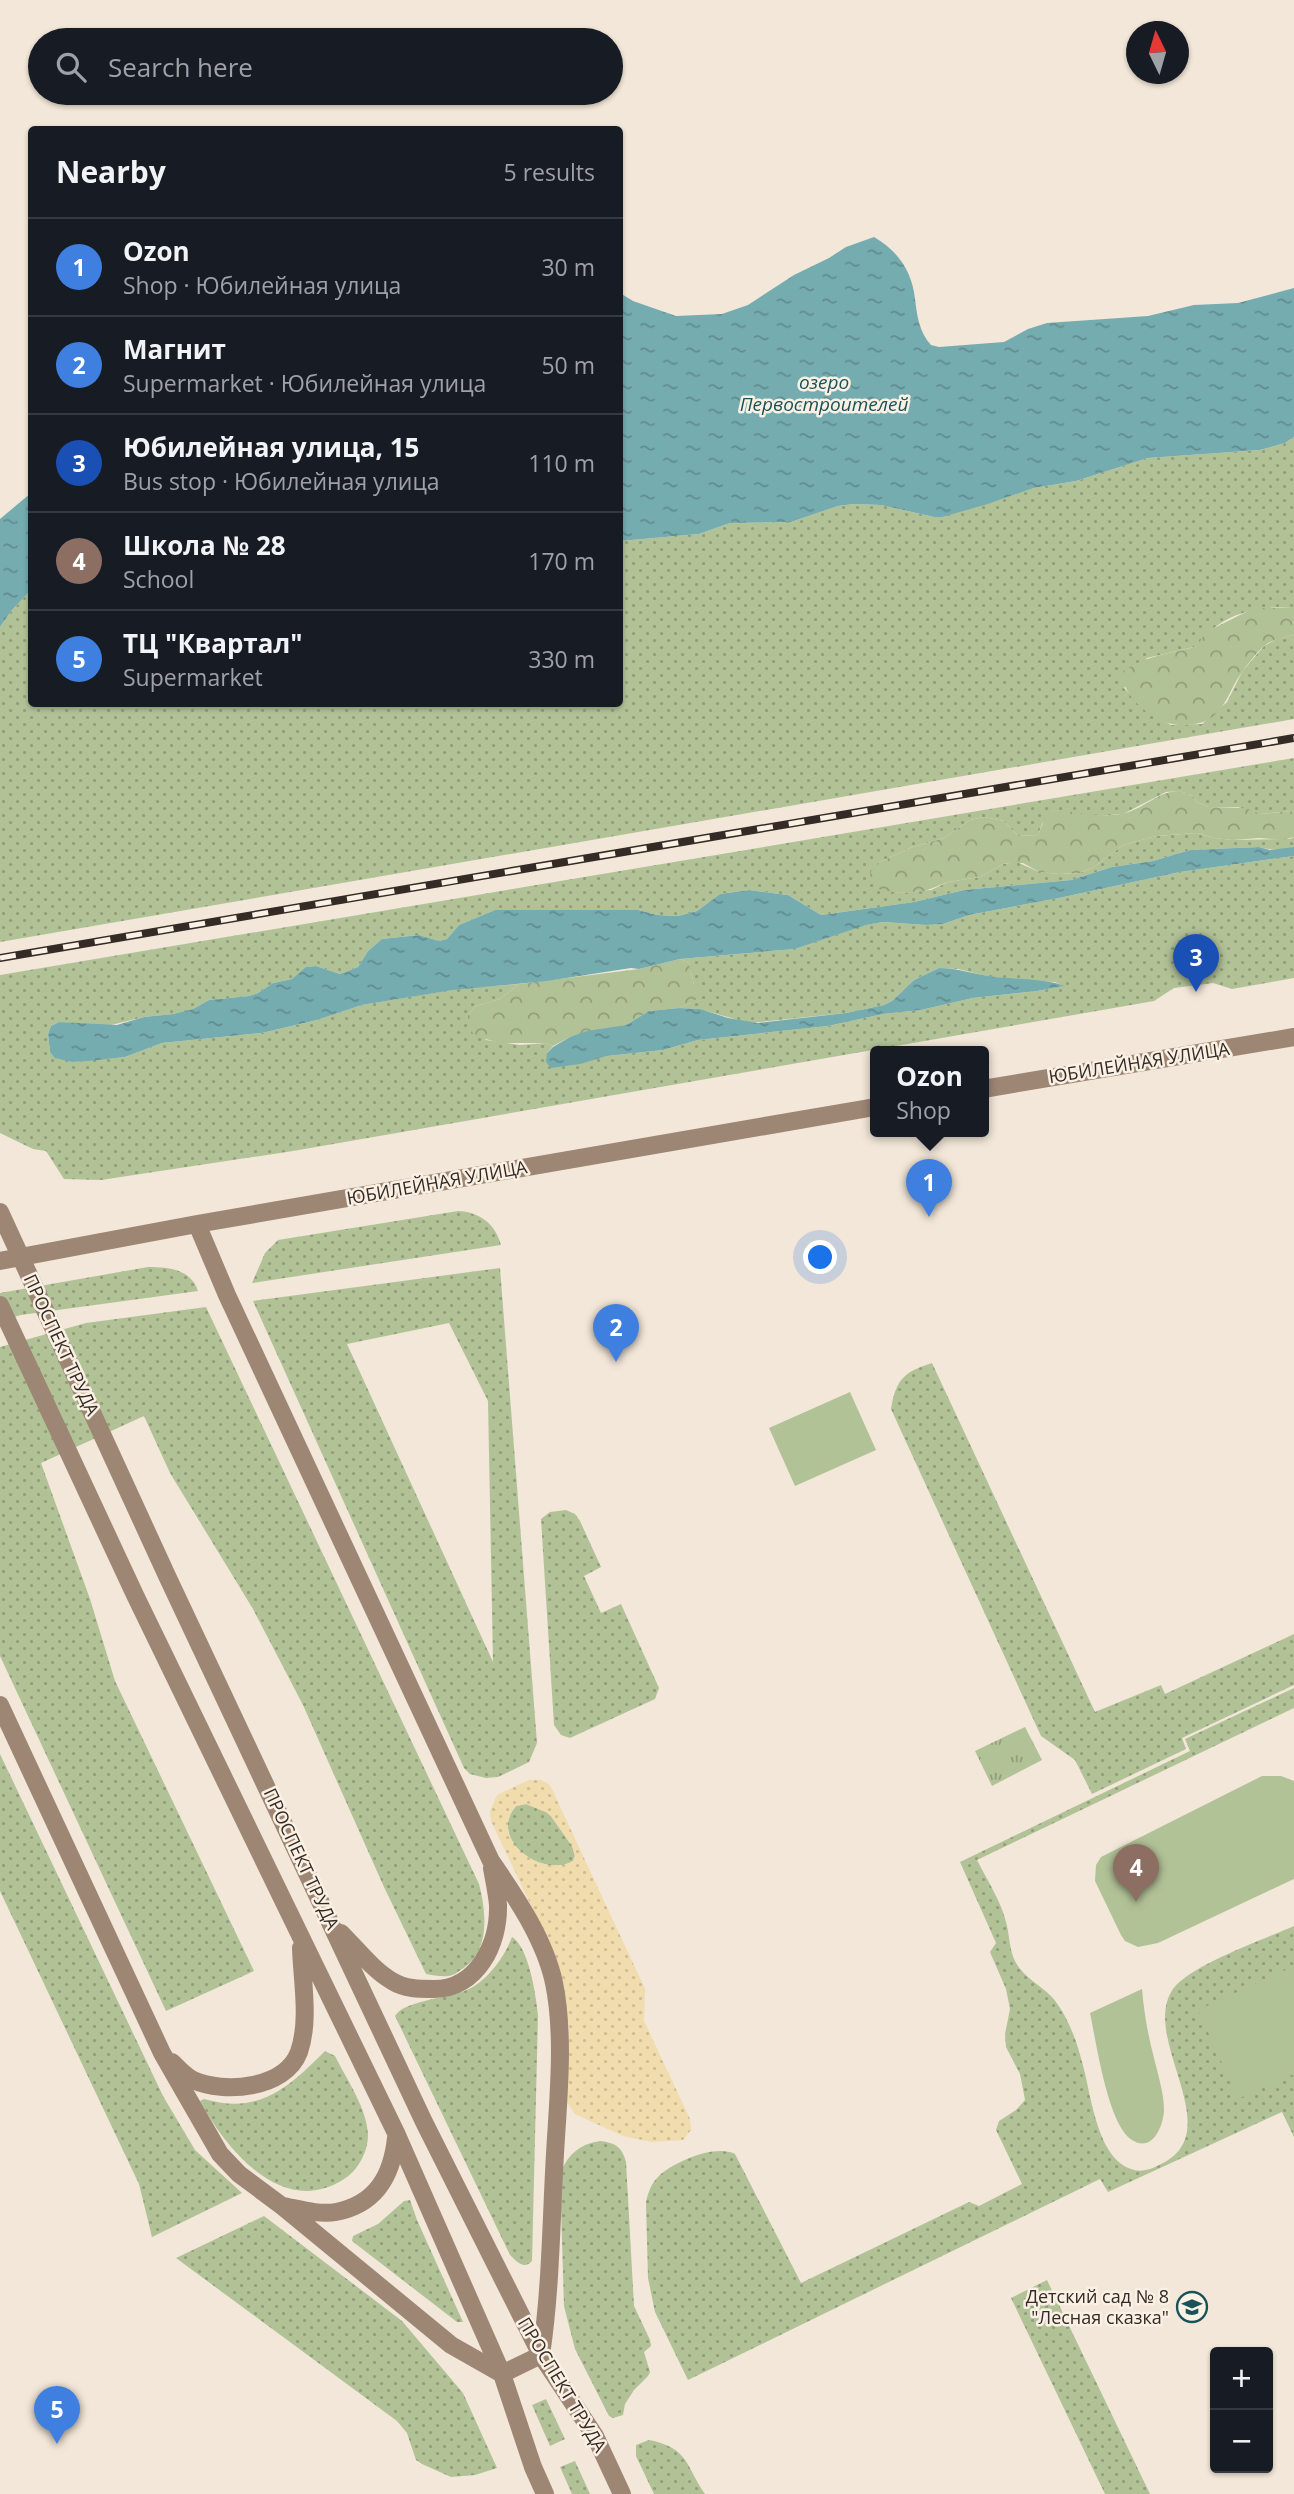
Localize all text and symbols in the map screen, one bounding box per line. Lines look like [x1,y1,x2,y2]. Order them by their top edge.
north arrow [1126,21,1189,84]
search box [28,28,623,105]
icon: search [52,48,90,86]
text: Search here [108,49,253,85]
text: Nearby [56,151,166,192]
text: 5 results [504,156,595,188]
text: Ozon [123,233,190,269]
text: 1 [72,251,86,283]
text: 30 m [541,251,595,283]
text: Shop · Юбилейная улица [123,269,401,301]
text: Магнит [123,331,226,367]
text: 2 [72,349,86,381]
text: 50 m [541,349,595,381]
text: Supermarket · Юбилейная улица [123,367,486,399]
water label: озеро Первостроителей [740,369,908,417]
text: Юбилейная улица, 15 [123,429,419,465]
text: 3 [72,447,86,479]
text: 110 m [528,447,595,479]
text: Bus stop · Юбилейная улица [123,465,440,497]
text: Школа № 28 [123,527,286,563]
text: 4 [72,545,86,577]
text: 170 m [528,545,595,577]
text: School [123,563,194,595]
text: ТЦ "Квартал" [123,625,303,661]
text: 5 [72,643,86,675]
text: 330 m [528,643,595,675]
text: Supermarket [123,661,263,693]
pin: 3 [1173,934,1219,992]
street label: ЮБИЛЕЙНАЯ УЛИЦА [1047,1036,1232,1088]
popup [870,1046,989,1137]
text: Ozon [896,1058,963,1094]
text: Shop [896,1094,951,1126]
street label: ЮБИЛЕЙНАЯ УЛИЦА [345,1154,529,1210]
pin: 1 [906,1159,952,1217]
your location [803,1240,837,1274]
street label: ПРОСПЕКТ ТРУДА [19,1270,105,1420]
pin: 2 [593,1304,639,1362]
street label: ПРОСПЕКТ ТРУДА [259,1784,345,1934]
pin: 4 [1113,1844,1159,1902]
place label: Детский сад № 8 "Лесная сказка" [1026,2284,1169,2329]
school or university icon: Детский сад № 8 "Лесная сказка" [1175,2290,1209,2324]
street label: ПРОСПЕКТ ТРУДА [513,2313,613,2457]
map controls [1210,2347,1273,2473]
button: + [1210,2347,1273,2410]
pin: 5 [34,2386,80,2444]
button: − [1210,2410,1273,2473]

